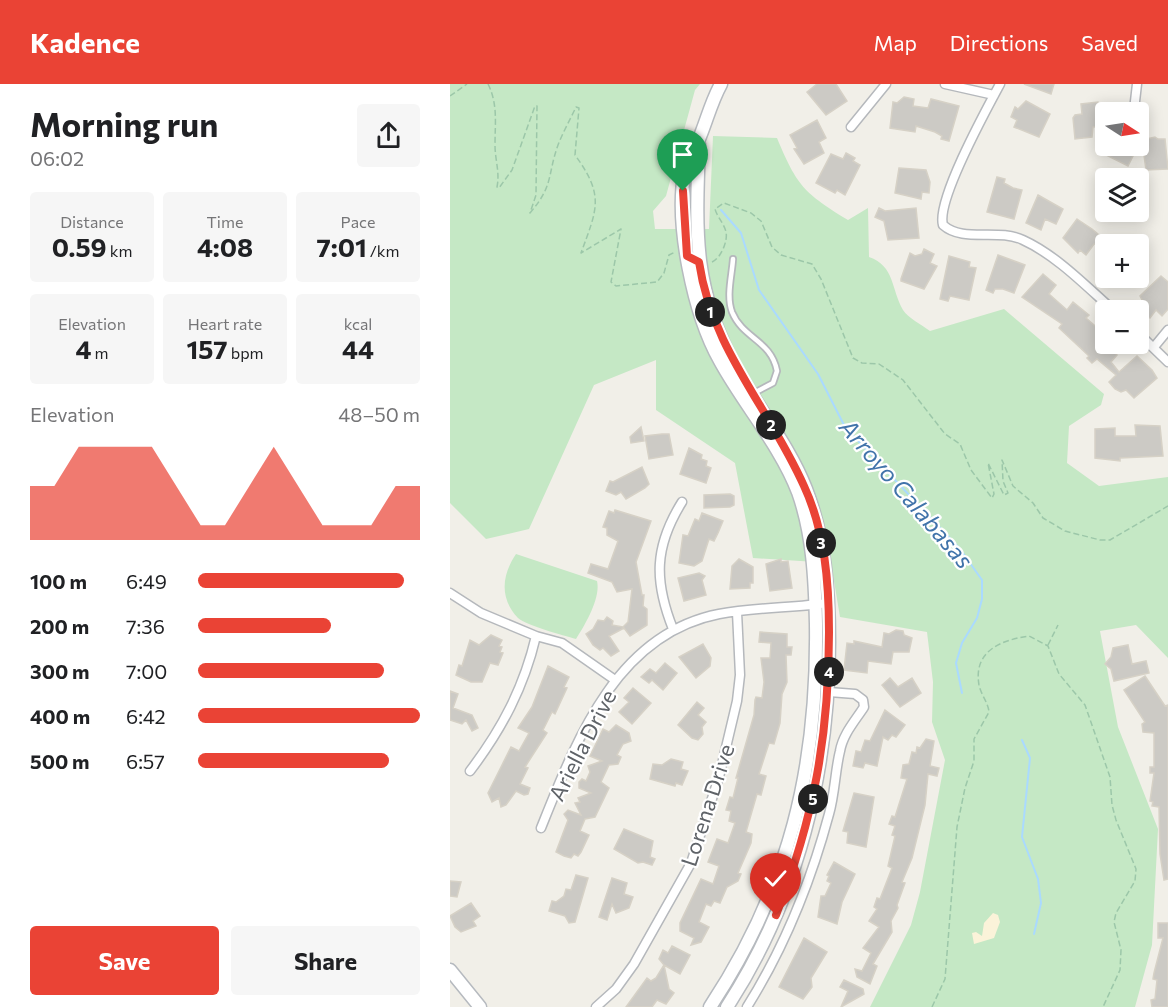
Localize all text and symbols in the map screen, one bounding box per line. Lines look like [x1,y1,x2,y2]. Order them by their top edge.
text: Kadence [30,25,140,59]
text: Map [874,30,917,55]
text: Directions [950,30,1048,55]
text: Saved [1081,30,1138,55]
north arrow [1095,102,1149,156]
map controls [1095,102,1149,354]
text: Morning run [30,103,218,144]
button: share [357,104,420,167]
pin [657,129,708,191]
icon: arrive [666,138,699,171]
text: 06:02 [30,146,84,170]
button: layers [1095,168,1149,222]
text: Distance [60,212,124,231]
text: Time [207,212,243,231]
text: Pace [341,212,375,231]
text: 0.59 [52,231,107,262]
text: 4:08 [197,231,253,262]
text: 7:01 [316,231,367,262]
button: + [1095,234,1149,288]
text: km [107,241,132,260]
text: /km [367,241,400,260]
pin: 1 [695,297,725,327]
button: − [1095,300,1149,354]
text: 1 [706,302,714,321]
text: Elevation [58,314,126,333]
text: Heart rate [188,314,262,333]
text: kcal [344,314,372,333]
text: 4 [76,333,91,364]
text: 157 [186,333,228,364]
text: 44 [342,333,374,364]
text: m [91,343,108,362]
text: bpm [228,343,264,362]
text: Elevation [30,402,115,426]
text: 48–50 m [338,402,420,426]
pin: 2 [756,410,786,440]
water label: Arroyo Calabasas [833,412,980,574]
text: 2 [766,415,776,434]
pin: 3 [806,528,836,558]
text: 3 [816,533,826,552]
text: 100 m [30,569,87,593]
text: 6:49 [126,569,167,593]
text: 200 m [30,614,89,638]
text: 7:36 [126,614,165,638]
pin: 4 [814,657,844,687]
text: 300 m [30,659,90,683]
text: 7:00 [126,659,167,683]
text: 4 [824,662,834,681]
street label: Ariella Drive [542,685,622,805]
text: 400 m [30,704,90,728]
text: 6:42 [126,704,166,728]
street label: Lorena Drive [675,740,739,870]
text: 500 m [30,749,90,773]
text: 6:57 [126,749,165,773]
pin: 5 [798,784,828,814]
text: 5 [808,789,818,808]
pin [750,853,801,915]
icon: check [759,862,792,895]
button: Save [30,926,219,995]
button: Share [231,926,420,995]

